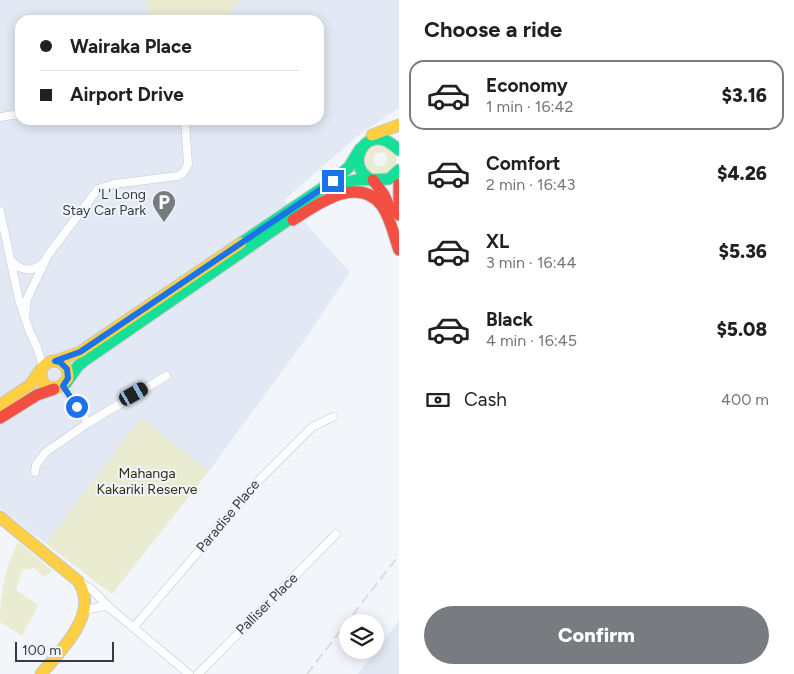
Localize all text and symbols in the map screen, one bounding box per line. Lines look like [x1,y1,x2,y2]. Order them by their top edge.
text: Choose a ride [424,16,562,43]
text: Wairaka Place [70,35,192,58]
icon: car [426,73,471,118]
text: Economy [486,74,568,97]
text: Airport Drive [70,83,184,106]
text: $3.16 [722,84,767,107]
text: 1 min · 16:42 [486,97,573,116]
icon: car [426,151,471,196]
text: Comfort [486,152,561,175]
text: $4.26 [717,162,767,185]
route end [322,170,344,192]
text: 2 min · 16:43 [486,175,575,194]
place label: 'L' Long Stay Car Park [62,186,146,219]
parking icon: 'L' Long Stay Car Park [151,189,177,223]
icon: car [426,229,471,274]
text: XL [486,230,509,253]
text: $5.36 [719,240,767,263]
text: 3 min · 16:44 [486,253,576,272]
icon: car [426,307,471,352]
text: Black [486,308,533,331]
text: $5.08 [716,318,767,341]
text: 4 min · 16:45 [486,331,577,350]
car [117,380,150,408]
icon: cash [424,386,452,414]
text: Cash [464,388,507,411]
text: 400 m [721,390,769,409]
route start [66,396,88,418]
park label: Mahanga Kakariki Reserve [97,465,198,498]
street label: Paradise Place [193,476,264,556]
street label: Palliser Place [233,569,302,638]
button: Confirm [424,606,769,664]
map controls [339,614,384,659]
button: layers [339,614,384,659]
scale bar [15,639,114,662]
text: 100 m [22,642,61,659]

